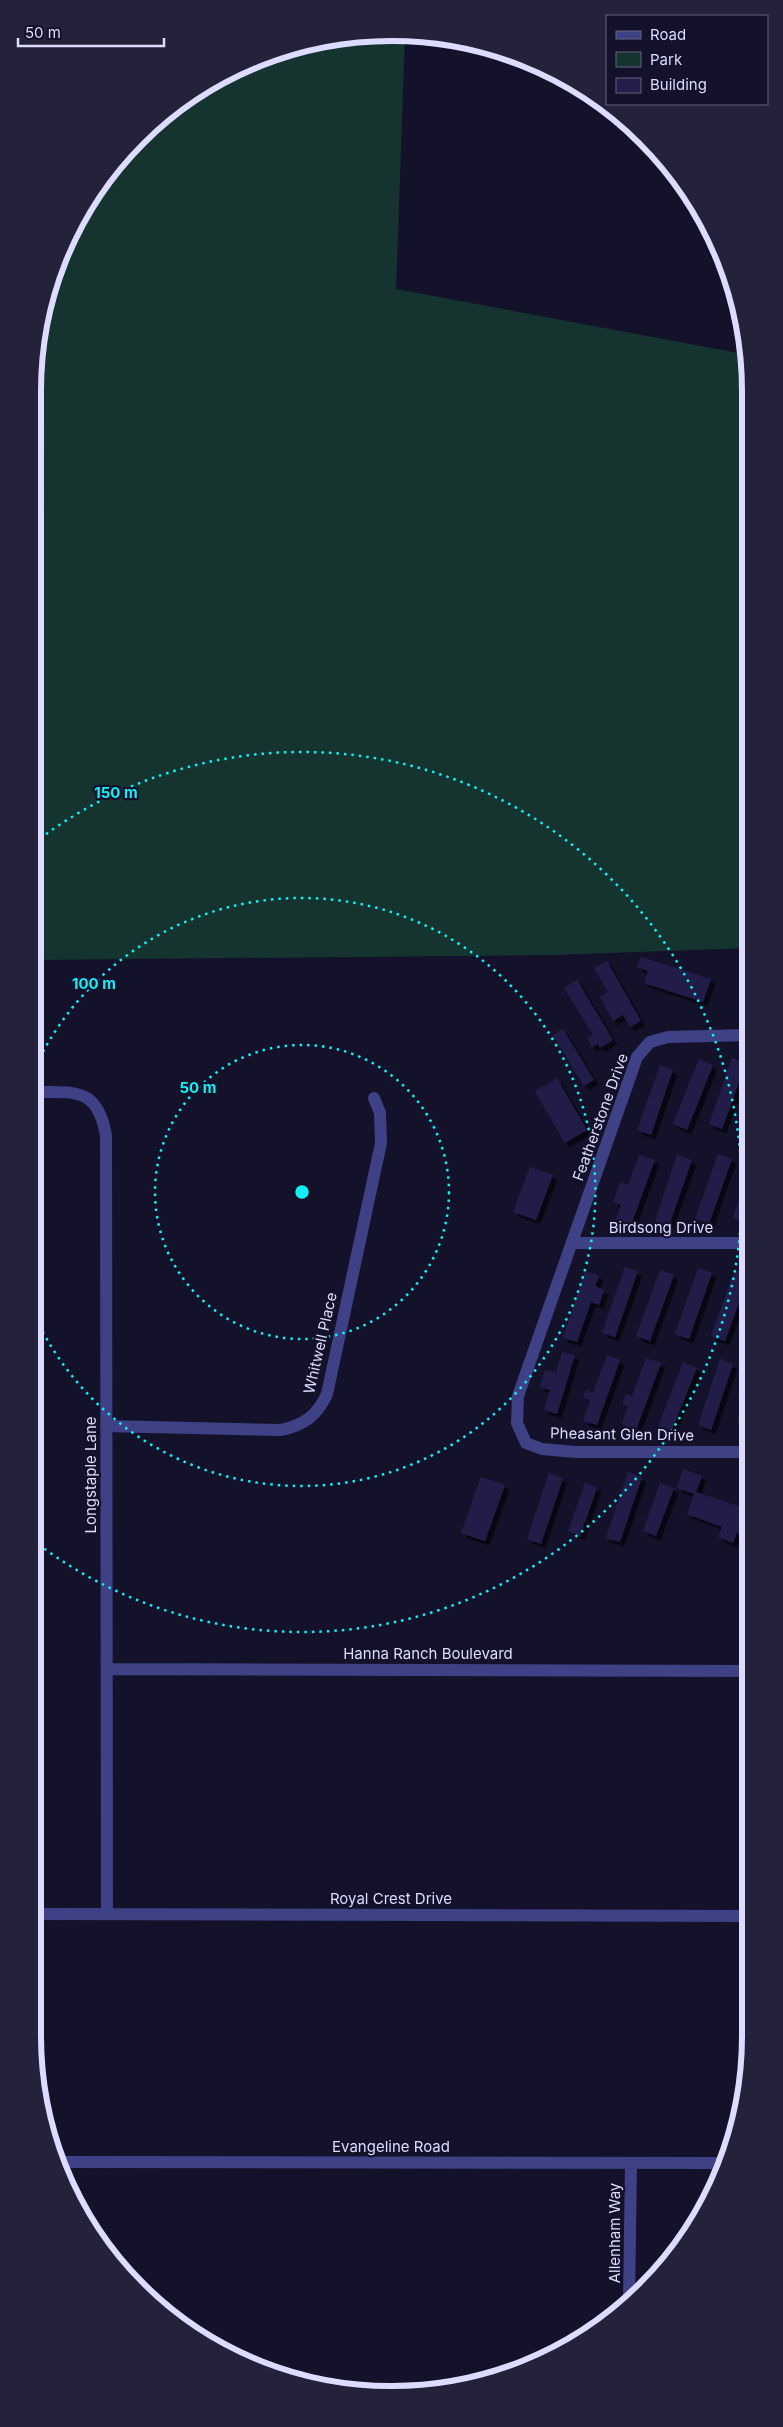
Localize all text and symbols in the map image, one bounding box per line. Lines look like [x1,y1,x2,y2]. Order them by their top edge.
scale bar [18,15,164,47]
legend [606,15,768,105]
text: 50 m [25,23,61,42]
text: Road [650,25,686,44]
text: Park [650,50,683,69]
text: Building [650,75,707,94]
text: 150 m [94,783,138,802]
text: 100 m [72,974,116,993]
street label: Featherstone Drive [568,1051,632,1183]
text: 50 m [180,1078,216,1097]
centre of rings [293,1183,311,1201]
street label: Birdsong Drive [609,1218,713,1237]
street label: Whitwell Place [299,1290,341,1396]
street label: Longstaple Lane [81,1416,100,1534]
street label: Pheasant Glen Drive [550,1423,694,1445]
street label: Hanna Ranch Boulevard [343,1644,513,1663]
street label: Royal Crest Drive [330,1889,452,1908]
street label: Evangeline Road [332,2137,450,2156]
street label: Allenham Way [605,2182,624,2283]

